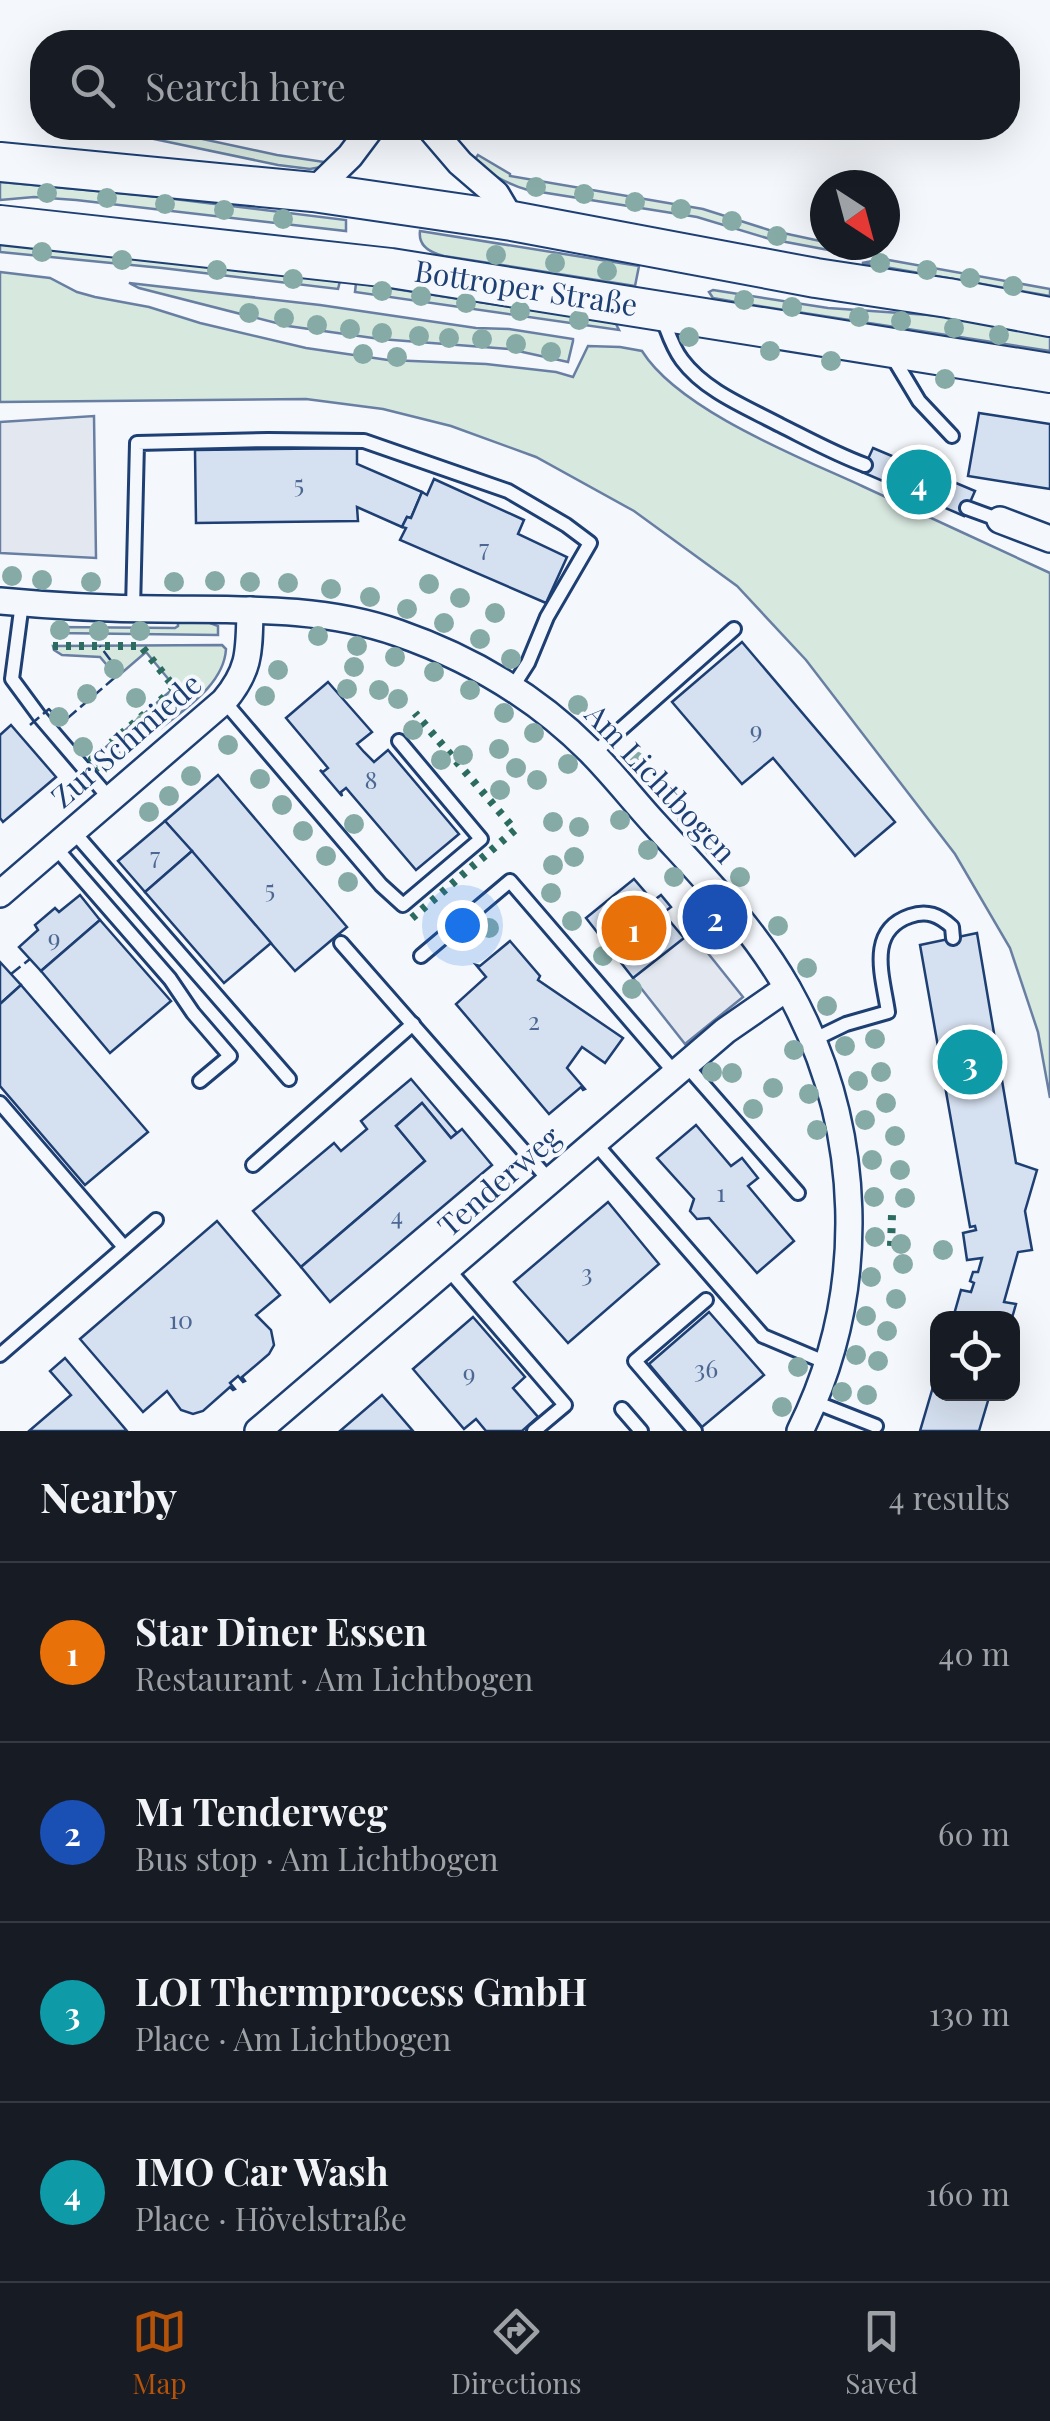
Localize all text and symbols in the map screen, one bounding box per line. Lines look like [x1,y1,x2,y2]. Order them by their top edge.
search box [30,30,1020,140]
icon: search [65,58,120,113]
text: Search here [145,60,346,111]
north arrow [810,170,900,260]
street label: Bottroper Straße [412,250,641,324]
pin: 4 [886,444,952,520]
house number: 5 [294,466,304,499]
house number: 7 [479,530,489,563]
street label: Zur Schmiede [42,663,209,816]
street label: Am Lichtbogen [577,694,746,871]
house number: 9 [750,712,762,745]
house number: 8 [364,762,378,795]
house number: 7 [150,838,160,871]
house number: 5 [265,871,275,904]
pin: 2 [682,880,748,954]
pin: 1 [602,890,666,966]
your location [437,900,488,951]
house number: 9 [48,920,60,953]
house number: 2 [528,1003,540,1036]
pin: 3 [938,1024,1002,1100]
street label: Tenderweg [429,1116,569,1245]
house number: 1 [716,1175,726,1208]
house number: 4 [391,1198,403,1231]
house number: 3 [581,1255,593,1288]
house number: 10 [169,1302,193,1335]
map controls [930,1311,1020,1401]
button: locate [930,1311,1020,1401]
house number: 36 [694,1351,718,1384]
house number: 9 [463,1355,475,1388]
text: Nearby [40,1468,177,1524]
text: 4 results [889,1475,1010,1518]
text: Star Diner Essen [135,1605,427,1656]
text: 1 [66,1631,79,1674]
text: 40 m [939,1631,1010,1674]
text: Restaurant · Am Lichtbogen [135,1656,533,1699]
text: M1 Tenderweg [135,1785,388,1836]
text: 2 [64,1811,81,1854]
text: 60 m [938,1811,1010,1854]
text: Bus stop · Am Lichtbogen [135,1836,499,1879]
text: LOI Thermprocess GmbH [135,1965,587,2016]
text: 3 [65,1991,80,2034]
text: 130 m [929,1991,1010,2034]
text: Place · Am Lichtbogen [135,2016,451,2059]
text: IMO Car Wash [135,2145,389,2196]
text: 4 [64,2171,81,2214]
text: 160 m [926,2171,1010,2214]
text: Place · Hövelstraße [135,2196,407,2239]
tab: Map [132,2304,187,2401]
tab: Directions [451,2304,582,2401]
tab: Saved [845,2304,918,2401]

